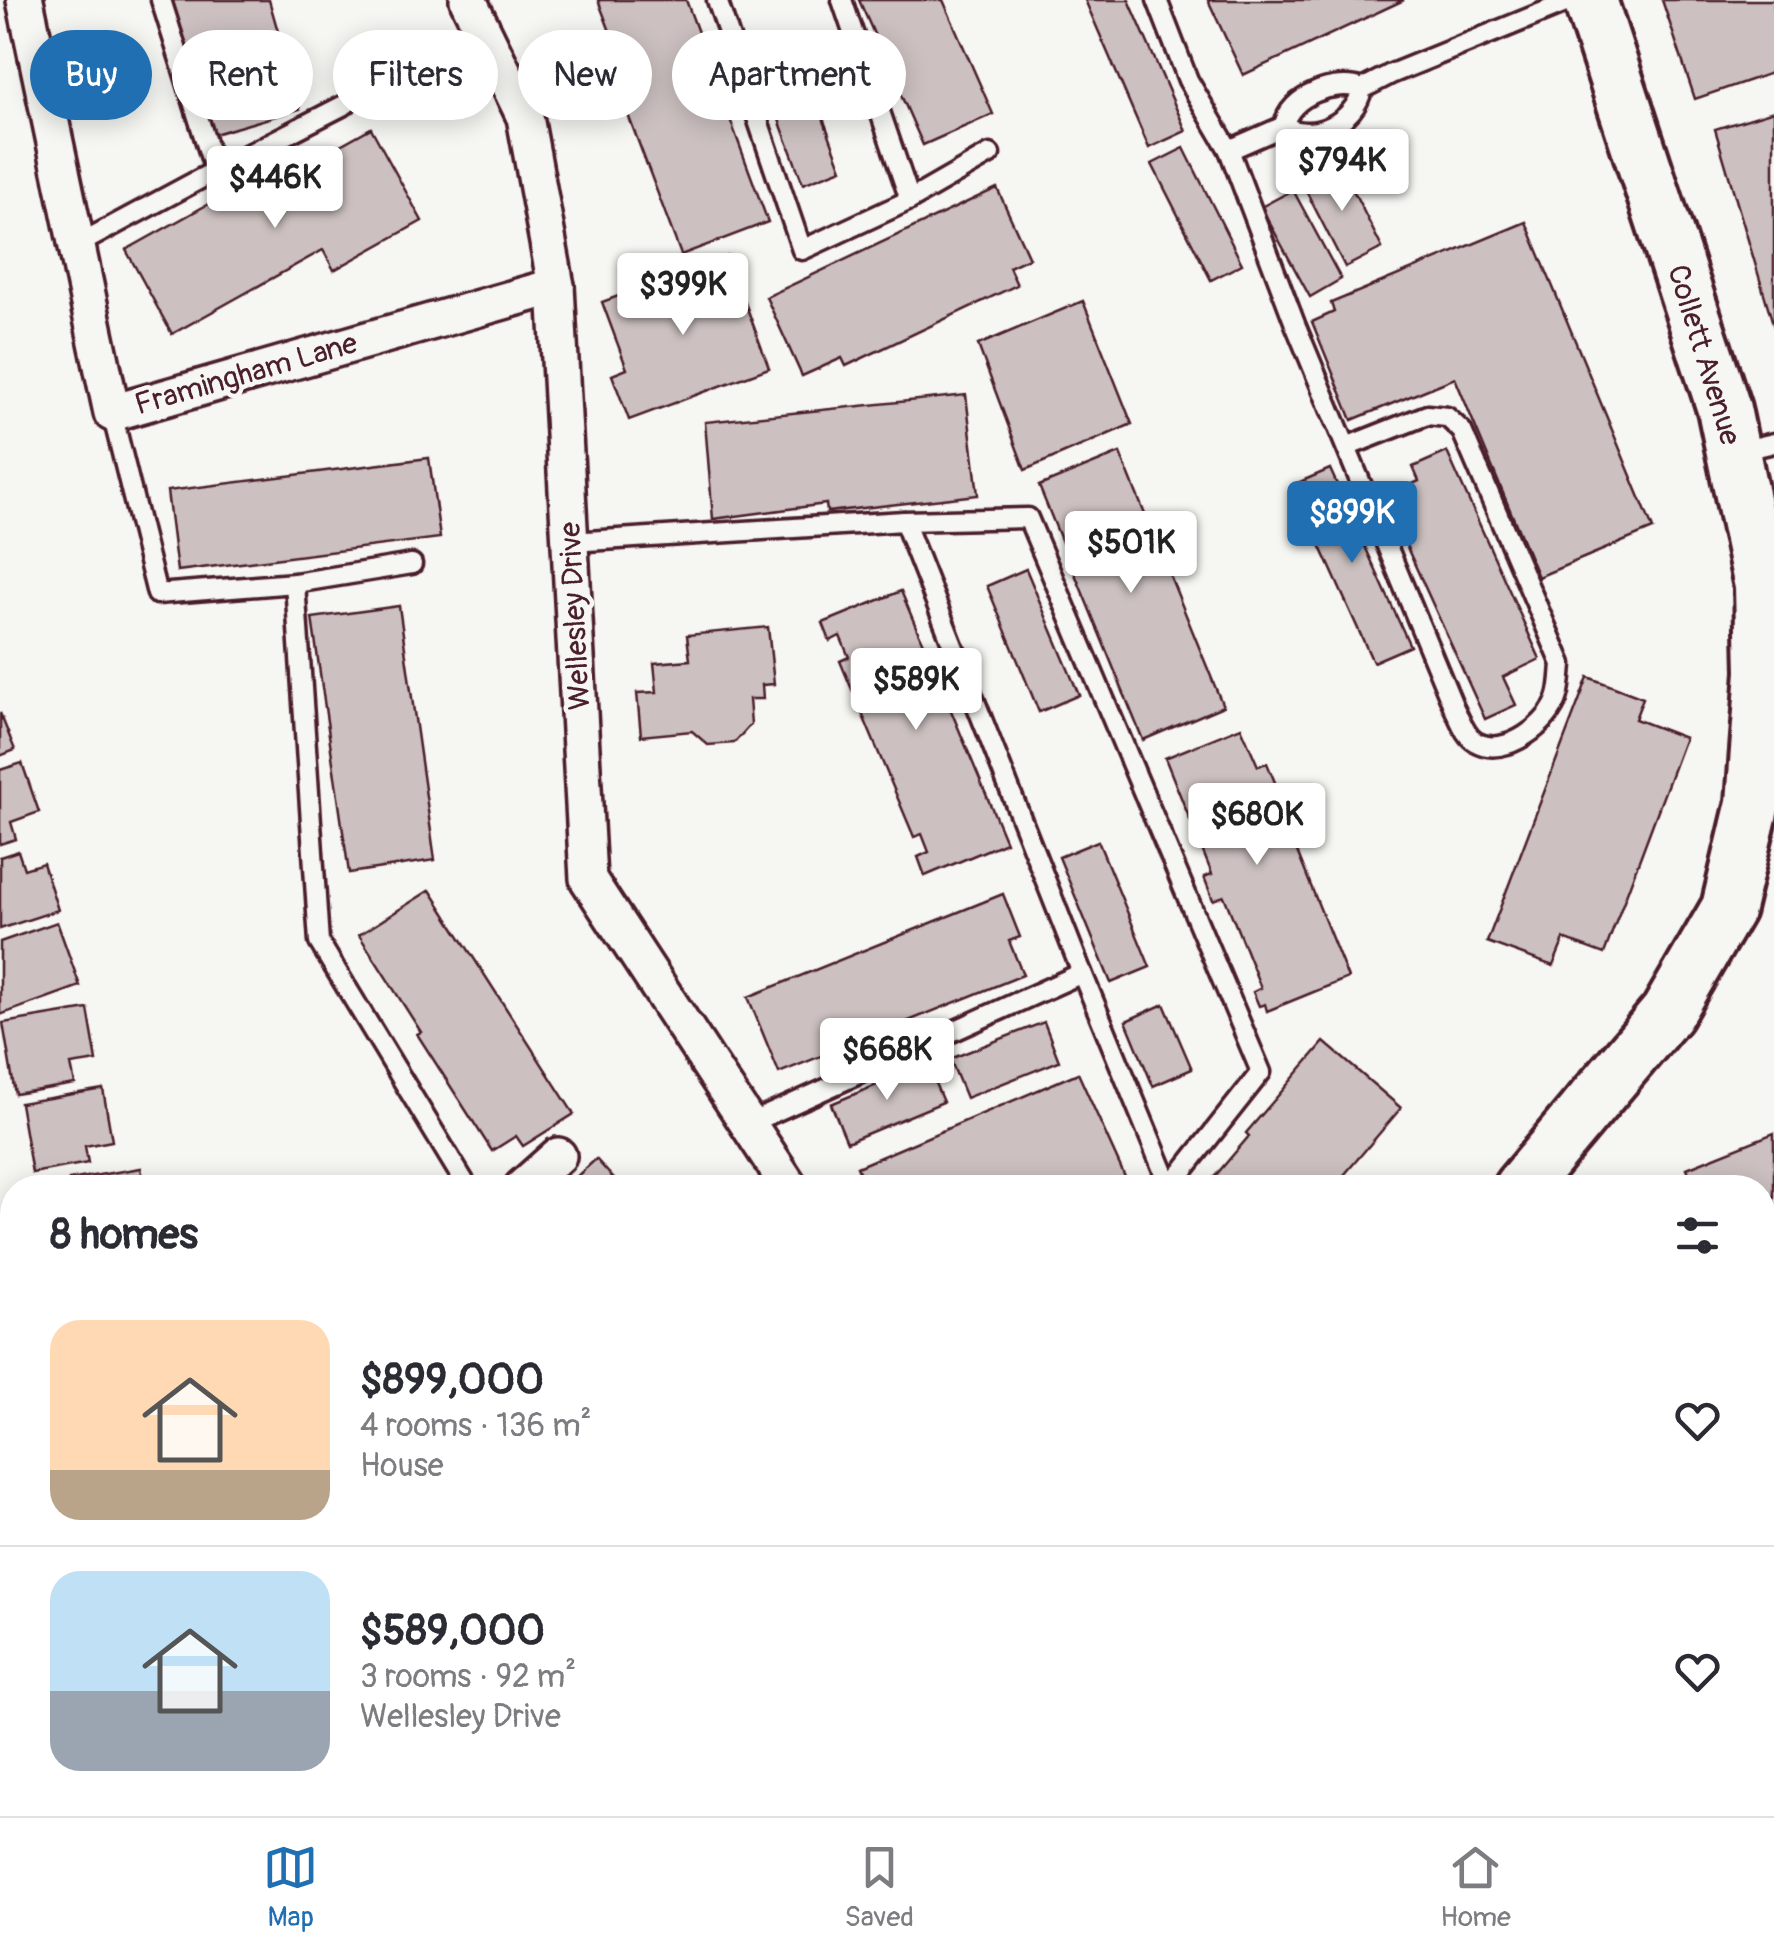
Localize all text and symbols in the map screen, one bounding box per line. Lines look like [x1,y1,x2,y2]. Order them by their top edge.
chip: Buy [30,30,152,120]
chip: Rent [172,30,313,120]
chip: Filters [333,30,498,120]
chip: New [518,30,652,120]
chip: Apartment [672,30,906,120]
pin: $794K [1272,129,1412,214]
text: $794K [1298,141,1386,181]
pin: $446K [205,146,345,231]
text: $446K [229,158,321,198]
pin: $399K [613,253,753,338]
street label: Collett Avenue [1659,260,1749,450]
text: $399K [639,265,727,305]
street label: Framingham Lane [131,325,362,423]
pin: $899K [1282,481,1422,566]
text: $899K [1309,493,1395,533]
pin: $501K [1061,511,1201,596]
street label: Wellesley Drive [552,521,598,711]
text: $501K [1087,523,1175,563]
pin: $589K [846,648,986,733]
text: $589K [873,660,959,700]
pin: $680K [1187,783,1327,868]
text: $680K [1210,795,1304,835]
pin: $668K [817,1018,957,1103]
text: $668K [842,1030,932,1070]
icon: filters [1670,1208,1725,1263]
text: 8 homes [50,1209,198,1261]
text: $899,000 [360,1354,544,1406]
icon: home [130,1360,250,1480]
icon: heart [1670,1393,1725,1448]
text: 4 rooms · 136 m² [360,1406,592,1446]
text: House [360,1446,444,1486]
text: $589,000 [360,1605,545,1657]
icon: home [130,1611,250,1731]
icon: heart [1670,1644,1725,1699]
text: 3 rooms · 92 m² [360,1657,576,1697]
text: Wellesley Drive [360,1697,561,1737]
tab: Map [263,1840,318,1935]
tab: Saved [844,1840,914,1935]
tab: Home [1440,1840,1511,1935]

